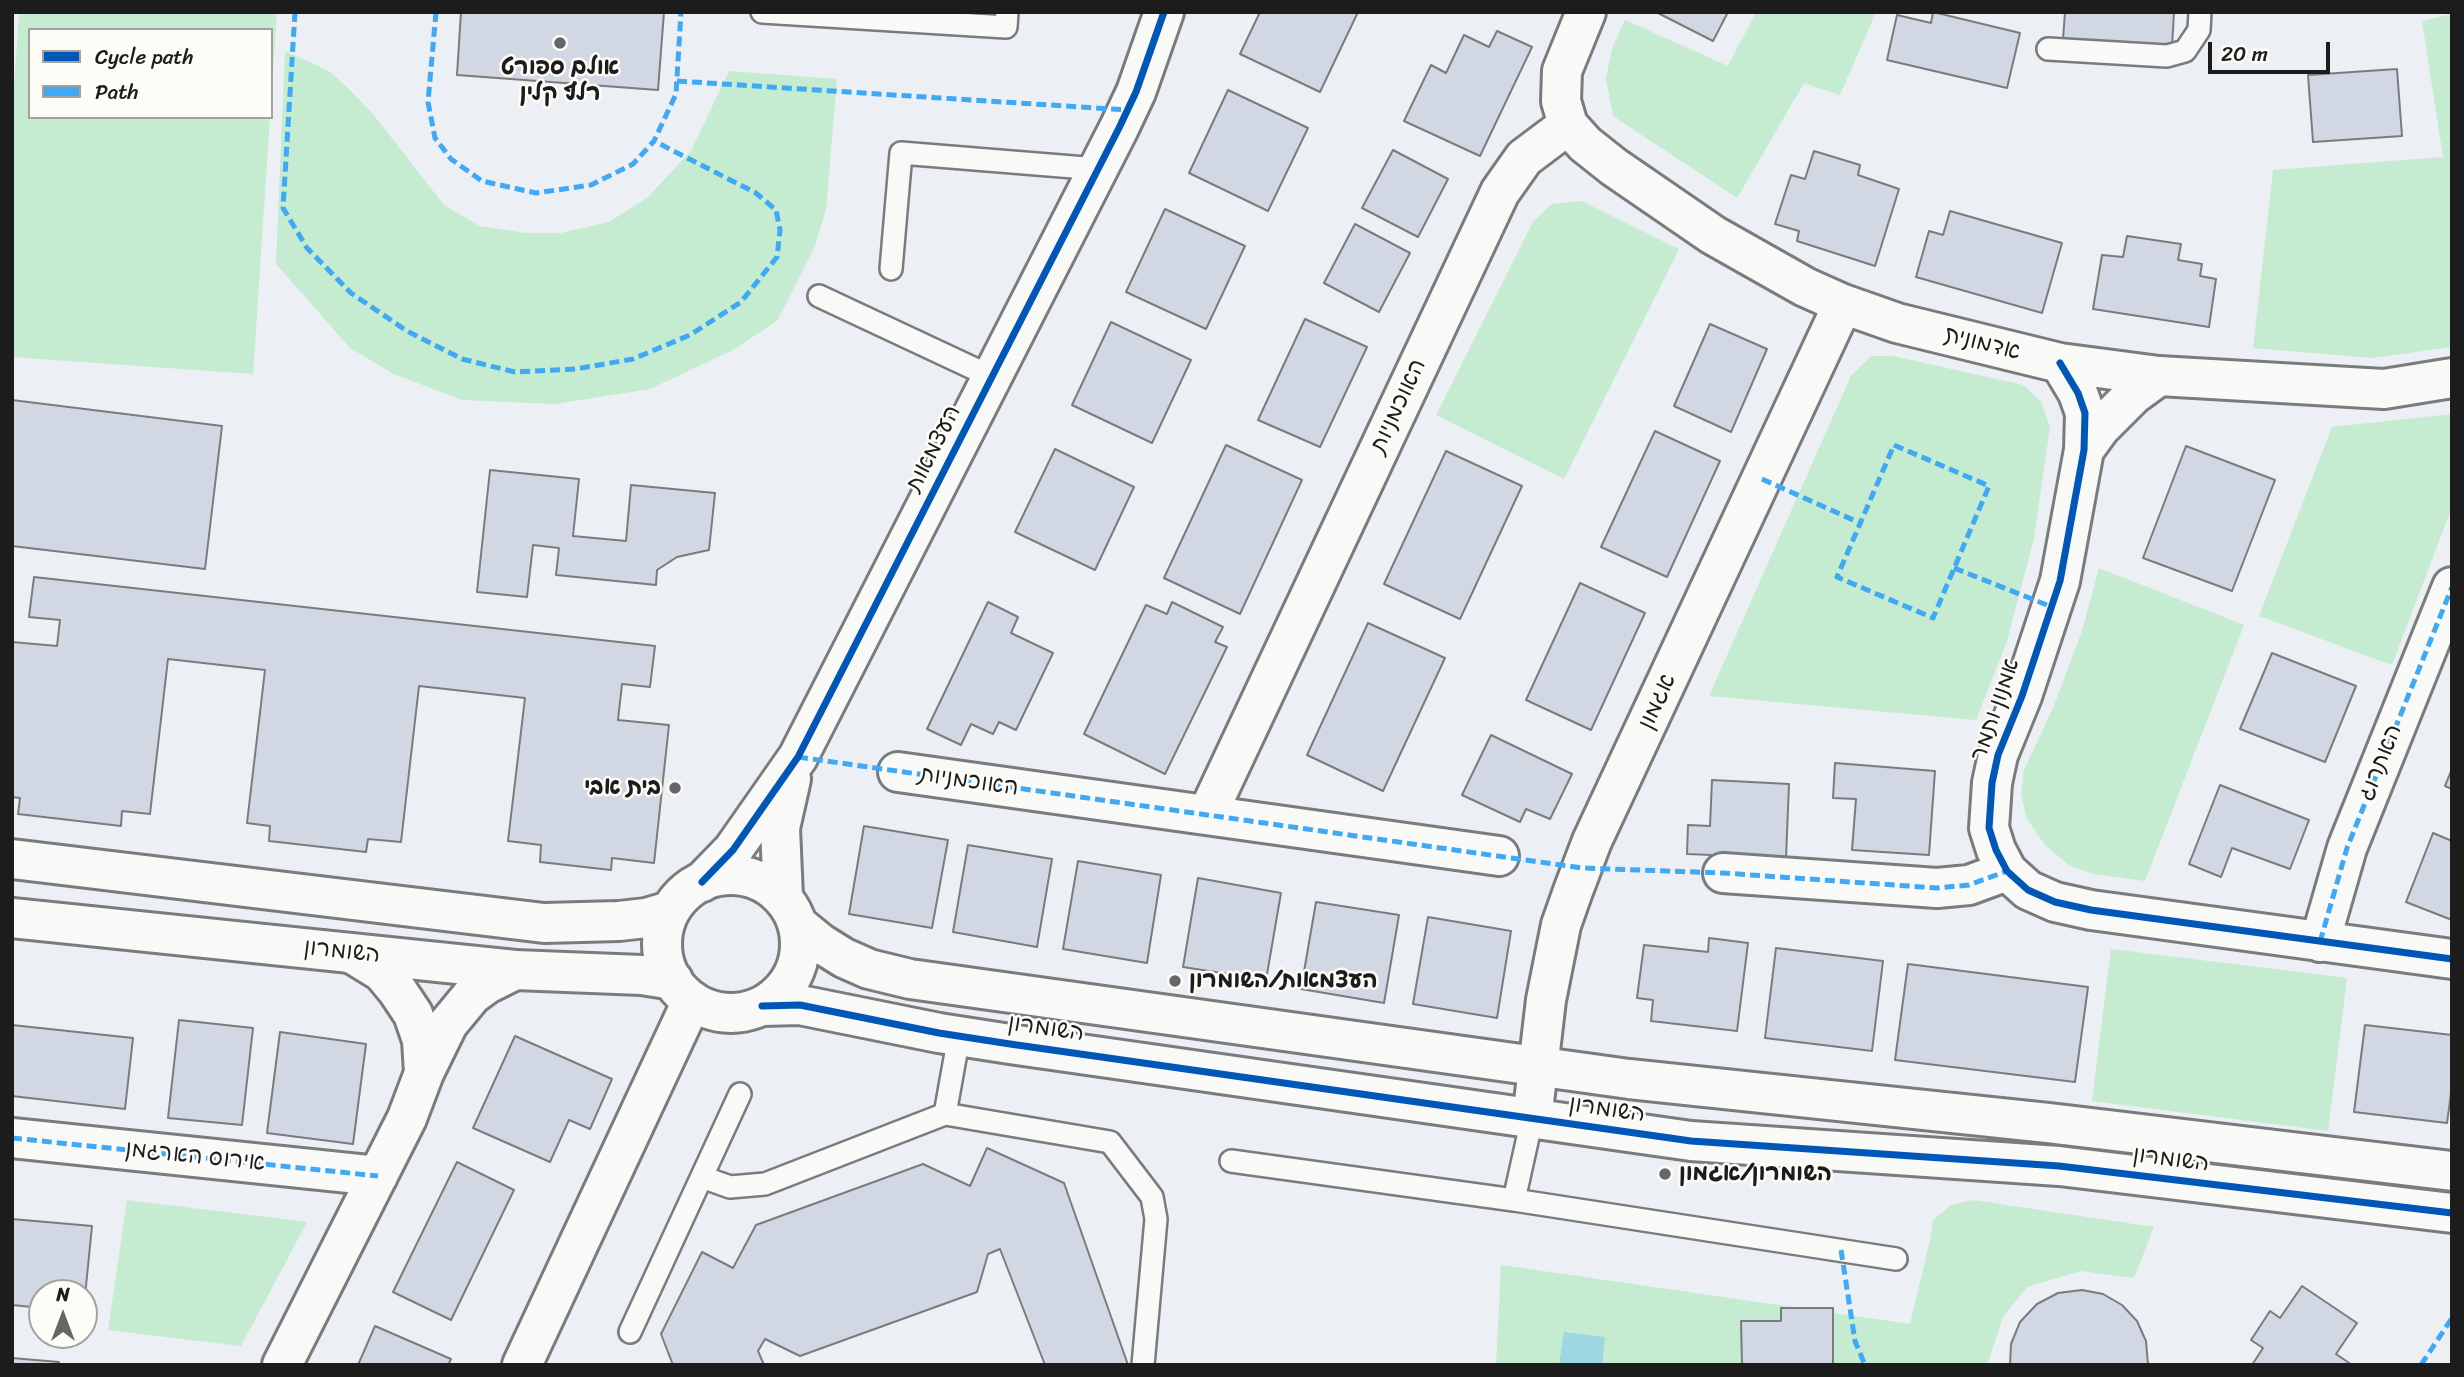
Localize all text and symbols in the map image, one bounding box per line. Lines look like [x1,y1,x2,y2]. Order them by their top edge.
legend [28,28,273,119]
scale bar [2212,28,2334,72]
marker: אולם ספורט רלף קלין [552,35,568,51]
text: 20 m [2221,35,2268,73]
text: Cycle path [95,38,194,76]
place label: אולם ספורט רלף קלין [501,54,619,108]
text: Path [95,73,138,111]
street label: אדמונית [1941,321,2023,367]
street label: האוכמניות [1365,355,1433,457]
street label: העצמאות [900,401,968,497]
street label: אמנון ותמר [1966,655,2026,765]
street label: אגמון [1633,670,1683,734]
street label: האתרוג [2353,721,2409,805]
street label: האוכמניות [918,761,1020,803]
place label: בית אבי [584,774,661,802]
marker: בית אבי [667,780,683,796]
street label: השומרון [302,934,382,970]
place label: העצמאות/השומרון [1189,967,1378,995]
marker: העצמאות/השומרון [1167,973,1183,989]
street label: השומרון [1006,1010,1086,1048]
street label: השומרון [1567,1091,1647,1129]
street label: אירוס הארגמן [124,1136,266,1178]
street label: השומרון [2131,1142,2211,1178]
place label: השומרון/אגמון [1679,1160,1832,1188]
marker: השומרון/אגמון [1657,1166,1673,1182]
text: N [56,1278,70,1311]
north arrow [28,1279,98,1349]

